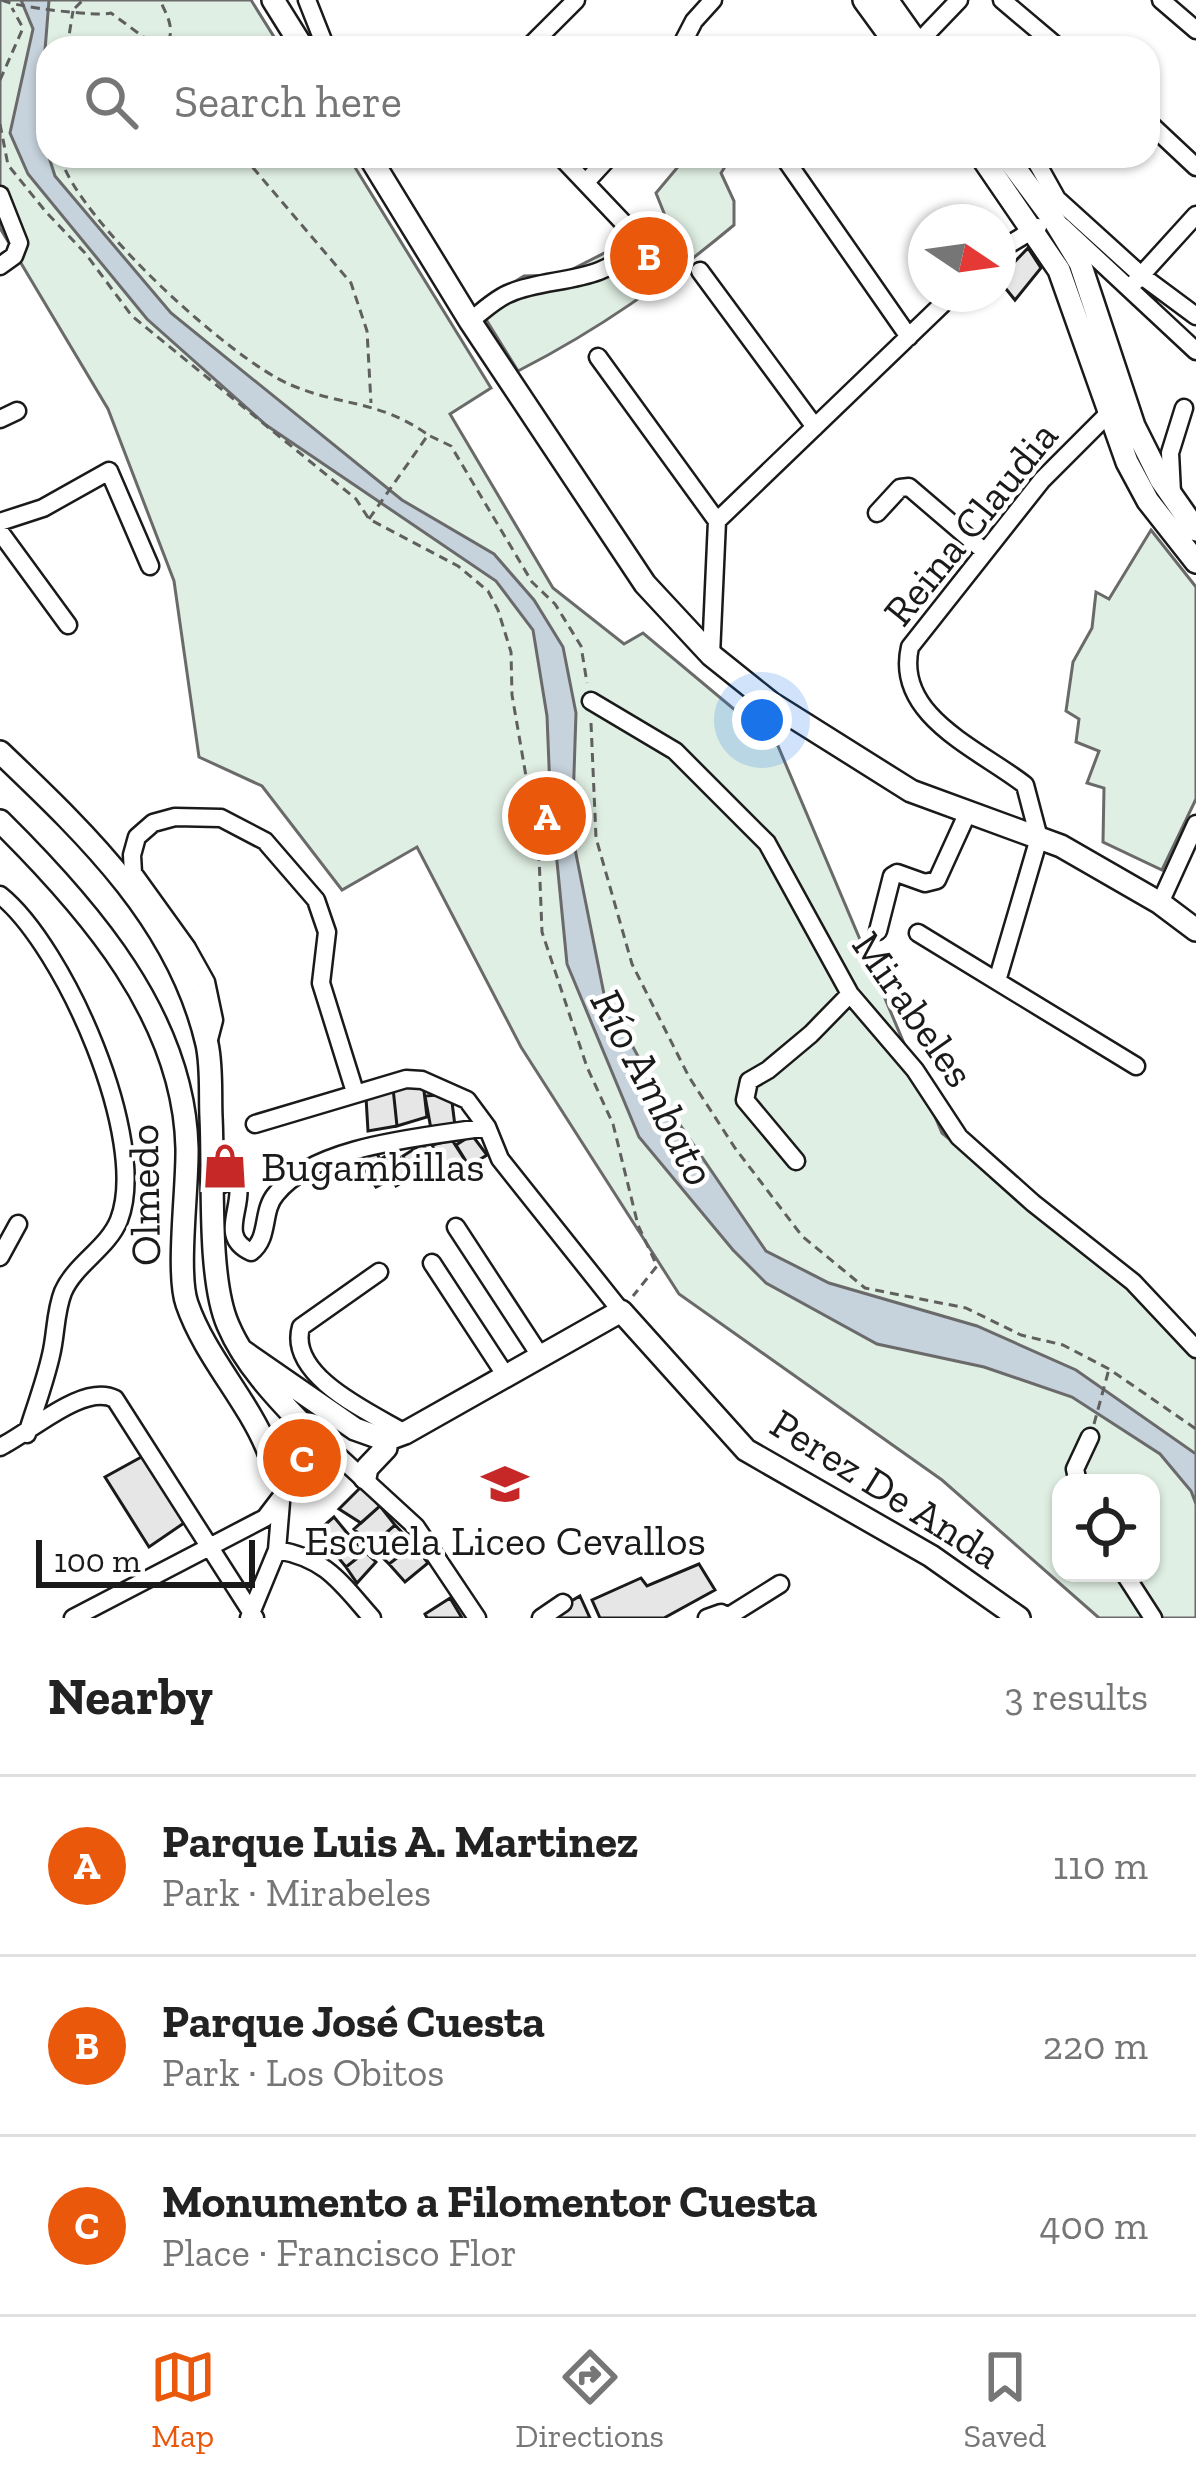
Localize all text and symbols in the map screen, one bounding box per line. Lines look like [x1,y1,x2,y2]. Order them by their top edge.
search box [36,36,1160,168]
icon: search [78,69,144,135]
text: Search here [174,75,402,129]
north arrow [908,204,1016,312]
pin: B [610,211,688,301]
street label: Reina Claudia [873,411,1068,636]
your location [732,690,792,750]
pin: A [508,771,586,861]
street label: Mirabeles [842,922,986,1097]
water label: Río Ambato [579,980,727,1195]
street label: Olmedo [118,1124,171,1266]
shop icon: Bugambillas [200,1141,250,1191]
place label: Bugambillas [261,1141,485,1192]
street label: Perez De Anda [761,1397,1010,1579]
pin: C [263,1413,341,1503]
school or university icon: Escuela Liceo Cevallos [480,1459,530,1509]
map controls [1052,1474,1160,1582]
button: locate [1052,1474,1160,1582]
place label: Escuela Liceo Cevallos [304,1515,706,1566]
scale bar [36,1534,255,1587]
text: 100 m [54,1541,141,1580]
text: Nearby [48,1666,213,1727]
text: 3 results [1004,1673,1148,1720]
text: Parque Luis A. Martinez [162,1815,638,1869]
text: A [74,1842,100,1889]
text: 110 m [1053,1842,1148,1889]
text: Park · Mirabeles [162,1869,431,1916]
text: Parque José Cuesta [162,1995,545,2049]
text: B [75,2022,99,2069]
text: 220 m [1043,2022,1148,2069]
text: Park · Los Obitos [162,2049,444,2096]
text: Monumento a Filomentor Cuesta [162,2175,818,2229]
text: C [74,2202,100,2249]
text: 400 m [1040,2202,1148,2249]
text: Place · Francisco Flor [162,2229,517,2276]
tab: Map [150,2344,216,2455]
tab: Directions [515,2344,664,2455]
tab: Saved [964,2344,1046,2455]

